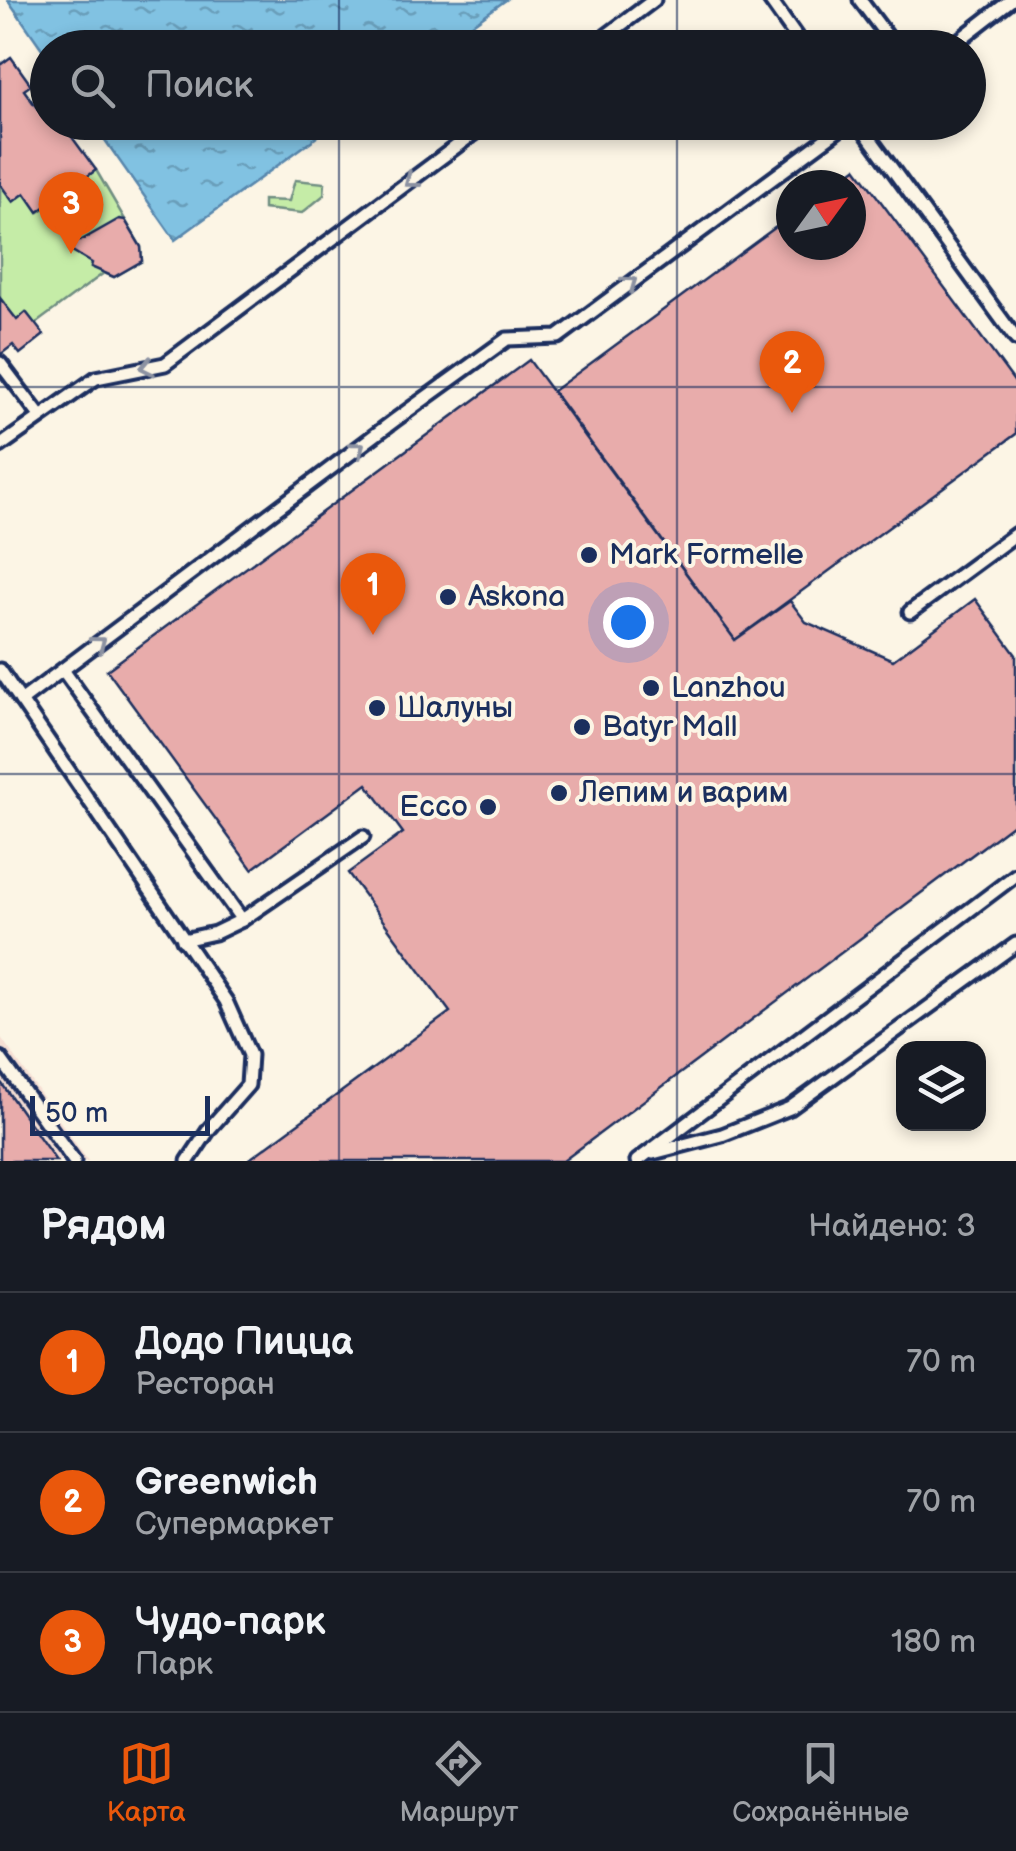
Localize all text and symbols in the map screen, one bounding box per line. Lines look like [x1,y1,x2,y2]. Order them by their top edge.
search box [30,30,986,140]
icon: search [65,58,120,113]
text: Поиск [145,63,253,108]
one-way arrow [404,169,422,186]
north arrow [776,170,866,260]
pin: 3 [38,172,104,254]
one-way arrow [619,277,637,295]
pin: 2 [760,330,824,413]
one-way arrow [139,356,156,377]
one-way arrow [347,442,365,459]
place label: Mark Formelle [609,537,804,573]
marker: Mark Formelle [578,544,600,566]
pin: 1 [340,552,406,635]
place label: Askona [468,579,565,615]
marker: Askona [437,586,459,608]
your location [603,597,654,648]
one-way arrow [88,637,106,654]
place label: Lanzhou [671,670,786,706]
marker: Lanzhou [640,677,662,699]
place label: Шалуны [397,690,513,726]
marker: Шалуны [366,697,388,719]
place label: Batyr Mall [602,709,737,745]
marker: Batyr Mall [571,716,593,738]
place label: Лепим и варим [578,775,788,811]
marker: Лепим и варим [548,782,570,804]
place label: Ecco [399,789,468,825]
marker: Ecco [477,796,499,818]
map controls [896,1041,986,1131]
button: layers [896,1041,986,1131]
scale bar [30,1091,210,1136]
text: 50 m [45,1097,108,1130]
text: Рядом [40,1201,167,1252]
text: Найдено: 3 [808,1207,976,1246]
text: Додо Пицца [135,1320,353,1365]
text: 1 [66,1343,79,1382]
text: 70 m [906,1343,976,1382]
text: Ресторан [135,1365,275,1404]
text: Greenwich [135,1460,318,1505]
text: 2 [63,1483,82,1522]
text: 70 m [906,1483,976,1522]
text: Супермаркет [135,1505,334,1544]
text: Чудо-парк [135,1600,325,1645]
text: 3 [63,1623,82,1662]
text: 180 m [891,1623,976,1662]
text: Парк [135,1645,213,1684]
tab: Карта [107,1736,186,1829]
tab: Маршрут [399,1736,519,1829]
tab: Сохранённые [732,1736,909,1829]

